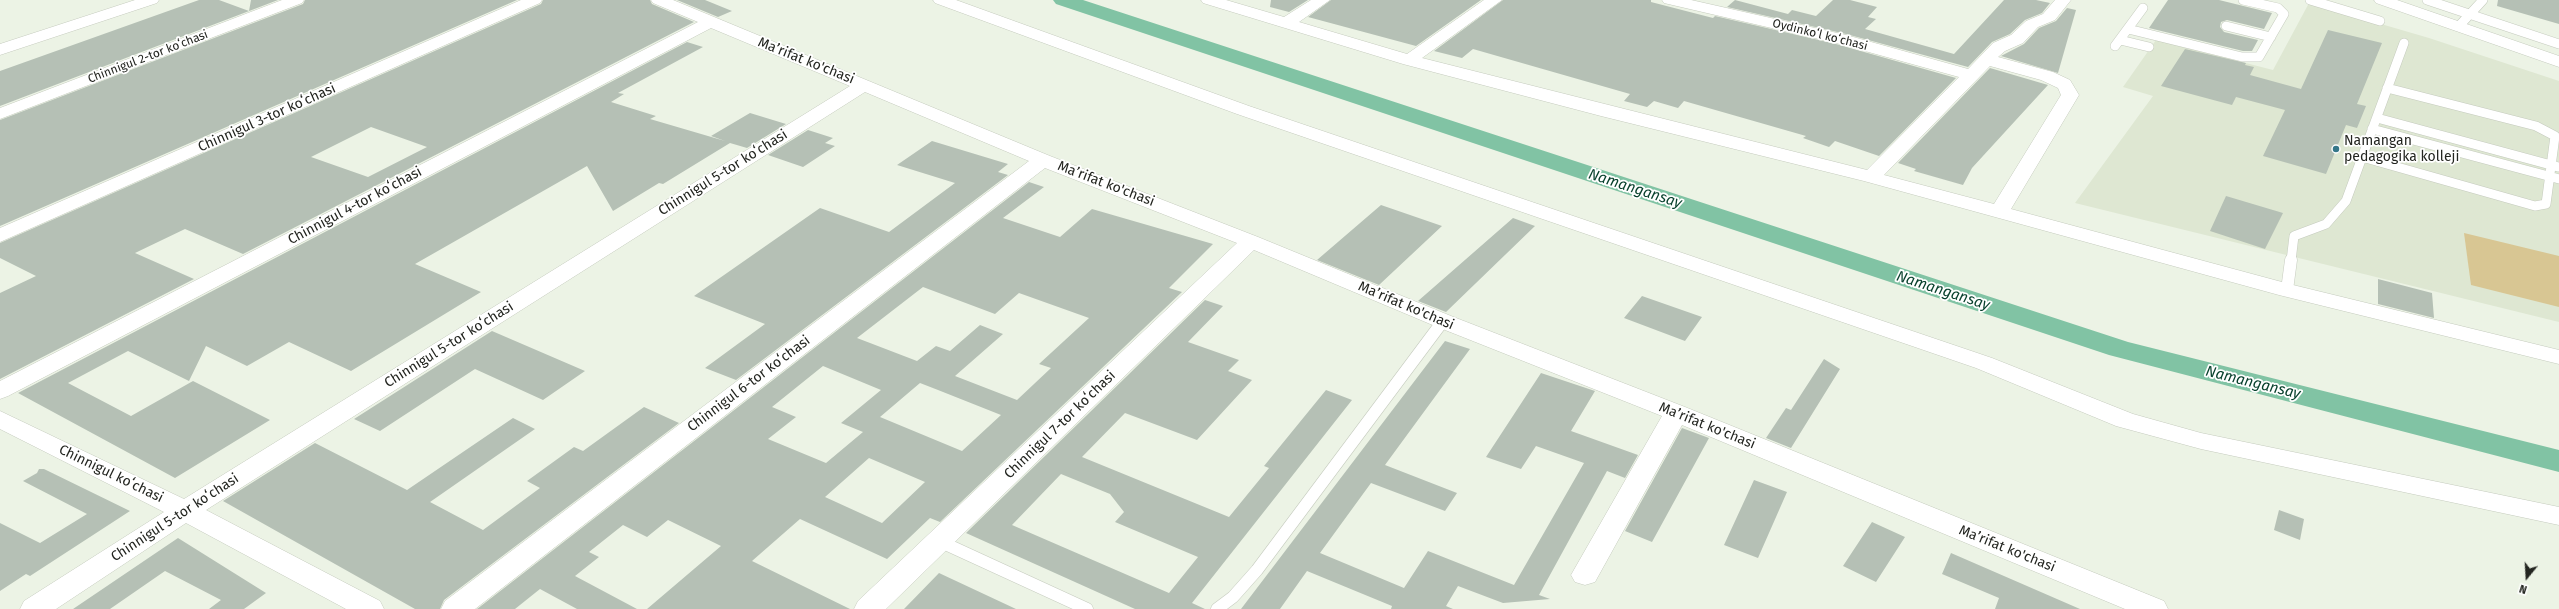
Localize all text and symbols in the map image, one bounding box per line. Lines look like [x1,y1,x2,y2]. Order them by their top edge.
street label: Oydinkoʻl koʻchasi [1771,16,1869,54]
street label: Chinnigul 2-tor koʻchasi [86,27,210,87]
street label: Maʼrifat ko'chasi [755,34,857,88]
street label: Chinnigul 3-tor koʻchasi [196,80,338,156]
street label: Chinnigul 5-tor koʻchasi [655,126,791,220]
place label: Namangan pedagogika kolleji [2344,133,2459,166]
marker: Namangan pedagogika kolleji [2331,144,2341,154]
street label: Maʼrifat ko'chasi [1055,158,1157,210]
street label: Chinnigul 4-tor koʻchasi [285,164,425,248]
water label: Namangansay [1586,165,1684,213]
water label: Namangansay [1894,267,1992,315]
street label: Maʼrifat ko'chasi [1355,278,1457,334]
street label: Chinnigul 5-tor koʻchasi [381,298,517,392]
street label: Chinnigul 6-tor koʻchasi [684,332,814,436]
water label: Namangansay [2204,363,2302,403]
street label: Chinnigul 7-tor koʻchasi [1001,367,1119,483]
street label: Maʼrifat ko'chasi [1656,399,1758,453]
street label: Chinnigul koʻchasi [56,441,166,507]
street label: Chinnigul 5-tor koʻchasi [108,470,242,566]
street label: Maʼrifat ko'chasi [1956,522,2058,576]
north arrow [2507,557,2547,597]
text: N [2518,582,2529,596]

